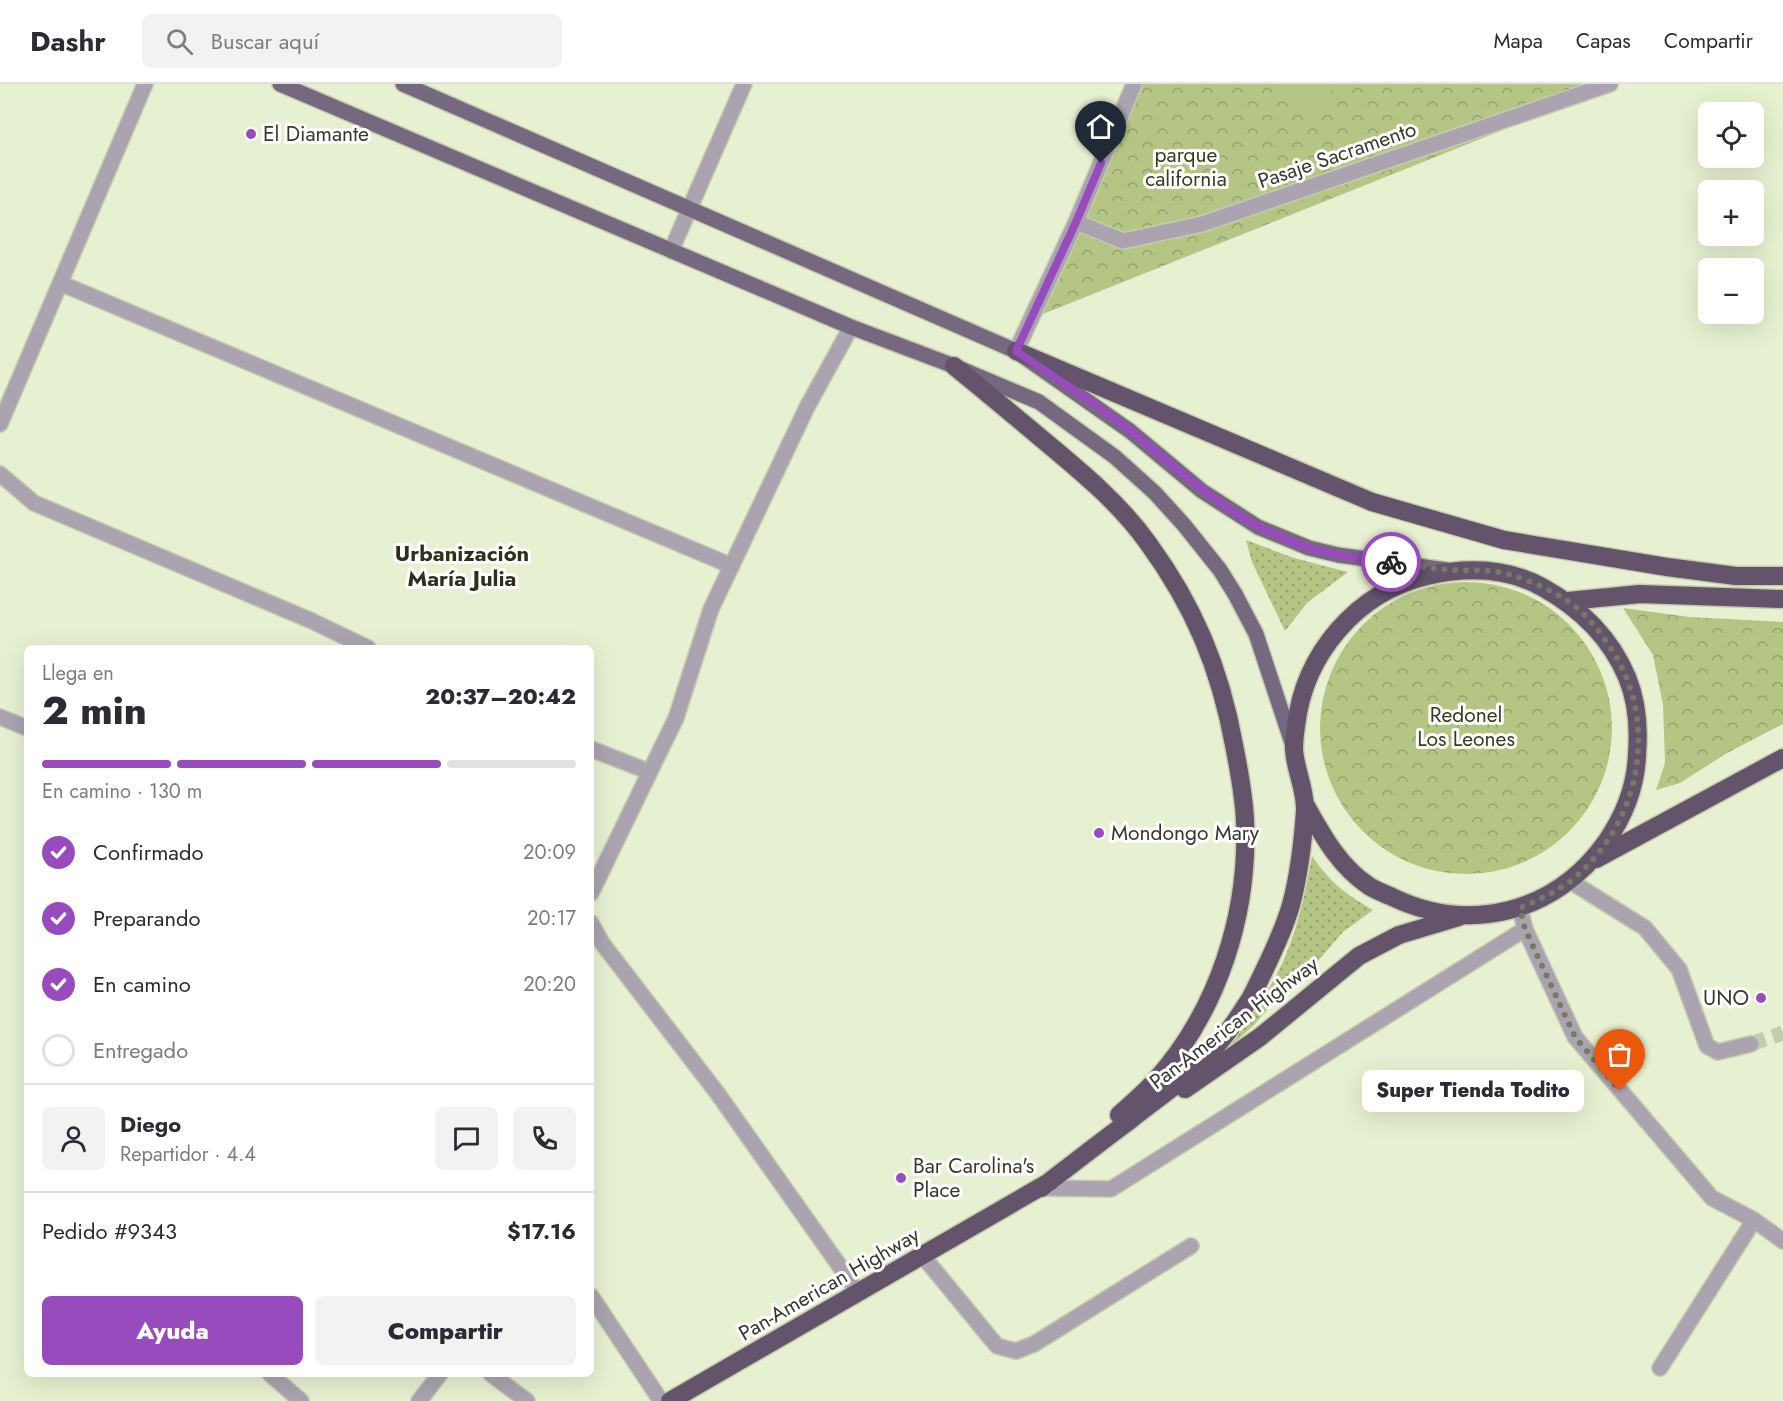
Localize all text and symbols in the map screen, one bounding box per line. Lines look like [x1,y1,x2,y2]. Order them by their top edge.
search box [142,14,562,68]
text: Dashr [30,21,106,62]
icon: search [163,25,196,58]
text: Buscar aquí [211,25,319,57]
text: Mapa [1494,26,1543,56]
text: Capas [1576,26,1631,56]
text: Compartir [1664,26,1753,56]
pin [1075,101,1126,163]
map controls [1698,102,1764,324]
button: locate [1698,102,1764,168]
icon: home [1084,110,1117,143]
street label: Pasaje Sacramento [1254,114,1420,196]
place label: El Diamante [263,119,369,149]
marker: El Diamante [244,127,258,141]
park label: parque california [1145,140,1227,194]
button: + [1698,180,1764,246]
button: − [1698,258,1764,324]
courier [1361,532,1421,592]
district label: Urbanización María Julia [395,537,529,594]
icon: bike [1375,546,1408,579]
text: Llega en [42,659,114,688]
text: 20:37–20:42 [425,680,576,712]
text: 2 min [42,682,147,739]
park label: Redonel Los Leones [1417,700,1515,754]
text: En camino · 130 m [42,777,202,806]
place label: Mondongo Mary [1111,818,1260,848]
marker: Mondongo Mary [1092,826,1106,840]
icon: check [42,836,75,869]
text: Confirmado [93,836,203,868]
text: 20:09 [523,838,576,867]
icon: check [42,902,75,935]
text: Preparando [93,902,201,934]
text: 20:17 [527,904,576,933]
street label: Pan-American Highway [1143,949,1325,1097]
icon: check [42,968,75,1001]
text: En camino [93,968,191,1000]
text: 20:20 [523,970,576,999]
place label: UNO [1703,983,1749,1013]
marker: UNO [1754,991,1768,1005]
pin [1594,1029,1645,1091]
text: Entregado [93,1034,188,1066]
icon: bag [1603,1038,1636,1071]
callout: Super Tienda Todito [1362,1070,1584,1112]
text: Super Tienda Todito [1376,1076,1570,1105]
button: person [42,1107,105,1170]
button: chat [435,1107,498,1170]
button: phone [513,1107,576,1170]
text: Diego [120,1108,181,1140]
text: Repartidor · 4.4 [120,1140,256,1169]
place label: Bar Carolina's Place [913,1151,1034,1205]
marker: Bar Carolina's Place [894,1171,908,1185]
text: Pedido #9343 [42,1215,177,1247]
text: $17.16 [507,1215,576,1247]
street label: Pan-American Highway [733,1220,926,1348]
button: Ayuda [42,1296,303,1365]
button: Compartir [315,1296,576,1365]

